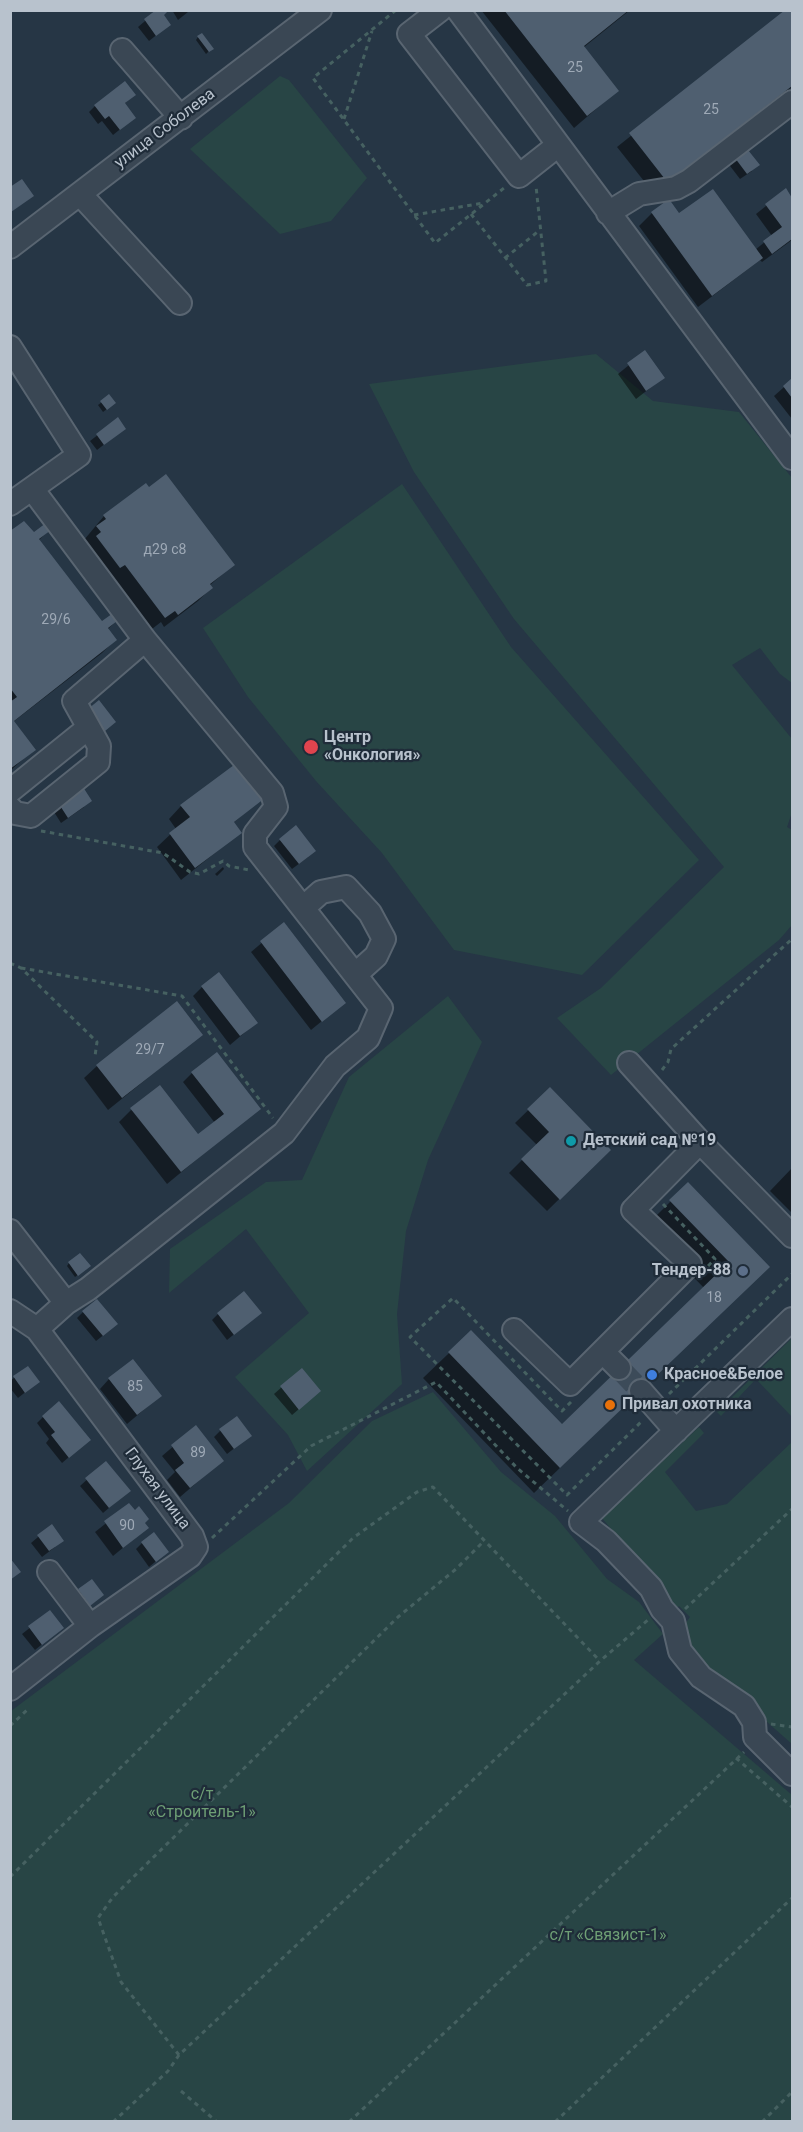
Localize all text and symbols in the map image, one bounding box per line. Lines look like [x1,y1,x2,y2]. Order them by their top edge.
house number: 25 [567,60,583,76]
street label: улица Соболева [111,85,219,173]
house number: 25 [703,102,719,118]
house number: д29 с8 [144,542,186,558]
house number: 29/6 [41,612,71,628]
place label: Центр «Онкология» [324,728,420,766]
marker: Центр «Онкология» [302,738,320,756]
house number: 29/7 [135,1042,165,1058]
place label: Детский сад №19 [583,1131,716,1151]
marker: Детский сад №19 [564,1134,578,1148]
place label: Тендер-88 [652,1261,731,1281]
marker: Тендер-88 [736,1264,750,1278]
house number: 18 [706,1290,722,1306]
place label: Красное&Белое [664,1365,783,1385]
marker: Красное&Белое [645,1368,659,1382]
house number: 85 [127,1379,143,1395]
place label: Привал охотника [622,1395,751,1415]
marker: Привал охотника [603,1398,617,1412]
street label: Глухая улица [120,1444,194,1534]
house number: 89 [190,1445,206,1461]
house number: 90 [119,1518,135,1534]
park label: с/т «Строитель-1» [148,1785,256,1823]
park label: с/т «Связист-1» [550,1926,666,1946]

